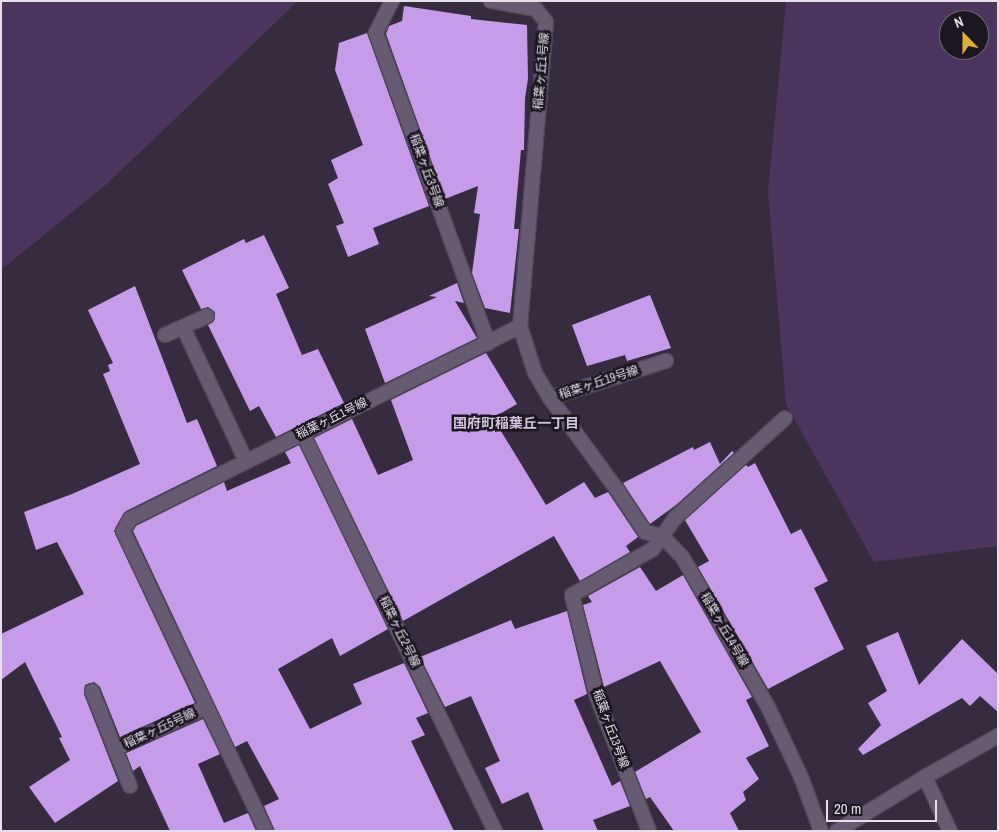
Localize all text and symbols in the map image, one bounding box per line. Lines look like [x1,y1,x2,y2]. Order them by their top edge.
north arrow [939,10,989,60]
text: N [952,12,966,32]
street label: 稲葉ヶ丘1号線 [531,32,553,110]
street label: 稲葉ヶ丘3号線 [406,132,446,210]
street label: 稲葉ヶ丘19号線 [557,363,641,403]
street label: 稲葉ヶ丘1号線 [294,396,370,442]
district label: 国府町稲葉丘一丁目 [453,415,579,431]
street label: 稲葉ヶ丘14号線 [697,590,751,670]
street label: 稲葉ヶ丘2号線 [376,594,422,670]
street label: 稲葉ヶ丘13号線 [589,688,631,770]
street label: 稲葉ヶ丘5号線 [122,706,198,752]
scale bar [829,790,940,822]
text: 20 m [834,798,861,819]

